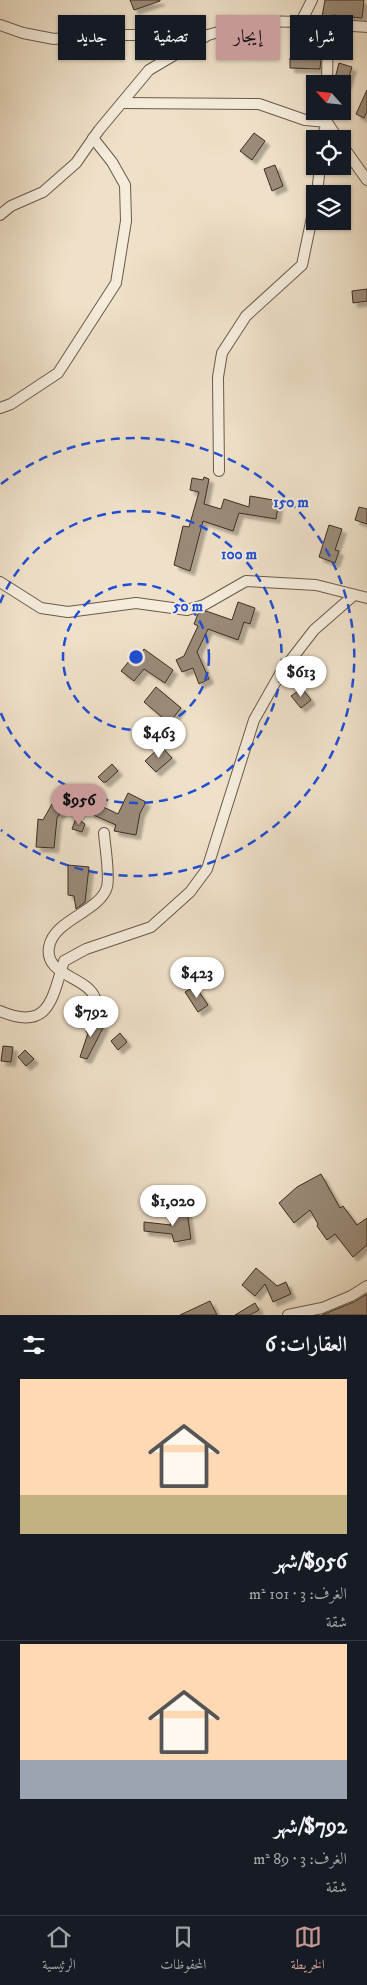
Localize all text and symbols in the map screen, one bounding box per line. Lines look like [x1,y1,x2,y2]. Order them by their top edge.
chip: جديد [58,15,125,60]
chip: تصفية [135,15,206,60]
chip: إيجار [216,15,280,60]
chip: شراء [290,15,353,60]
north arrow [306,75,351,120]
map controls [306,75,351,230]
button: locate [306,130,351,175]
button: layers [306,185,351,230]
text: 150 m [273,493,309,512]
text: 100 m [221,545,258,564]
text: 50 m [172,597,204,616]
centre of rings [127,648,145,666]
pin: $613 [271,656,331,698]
text: $613 [287,662,315,682]
pin: $463 [129,716,189,759]
text: $463 [143,723,175,743]
pin: $956 [49,784,109,826]
text: $956 [63,790,96,810]
pin: $423 [167,956,227,999]
text: $423 [181,963,213,983]
pin: $792 [61,996,121,1038]
text: $792 [75,1002,108,1022]
pin: $1,020 [132,1184,214,1227]
text: $1,020 [151,1191,195,1211]
icon: filters [20,1331,48,1359]
text: العقارات: 6 [265,1332,347,1358]
icon: home [139,1411,229,1501]
text: $956/شهر [274,1549,347,1575]
text: الغرف: 3 · 101 m² [249,1584,347,1604]
text: شقة [326,1612,347,1632]
icon: home [139,1677,229,1767]
text: $792/شهر [274,1814,347,1840]
text: الغرف: 3 · 89 m² [253,1849,347,1869]
text: شقة [326,1877,347,1897]
tab: الرئيسية [42,1923,76,1978]
tab: المحفوظات [160,1923,206,1978]
tab: الخريطة [291,1923,325,1978]

